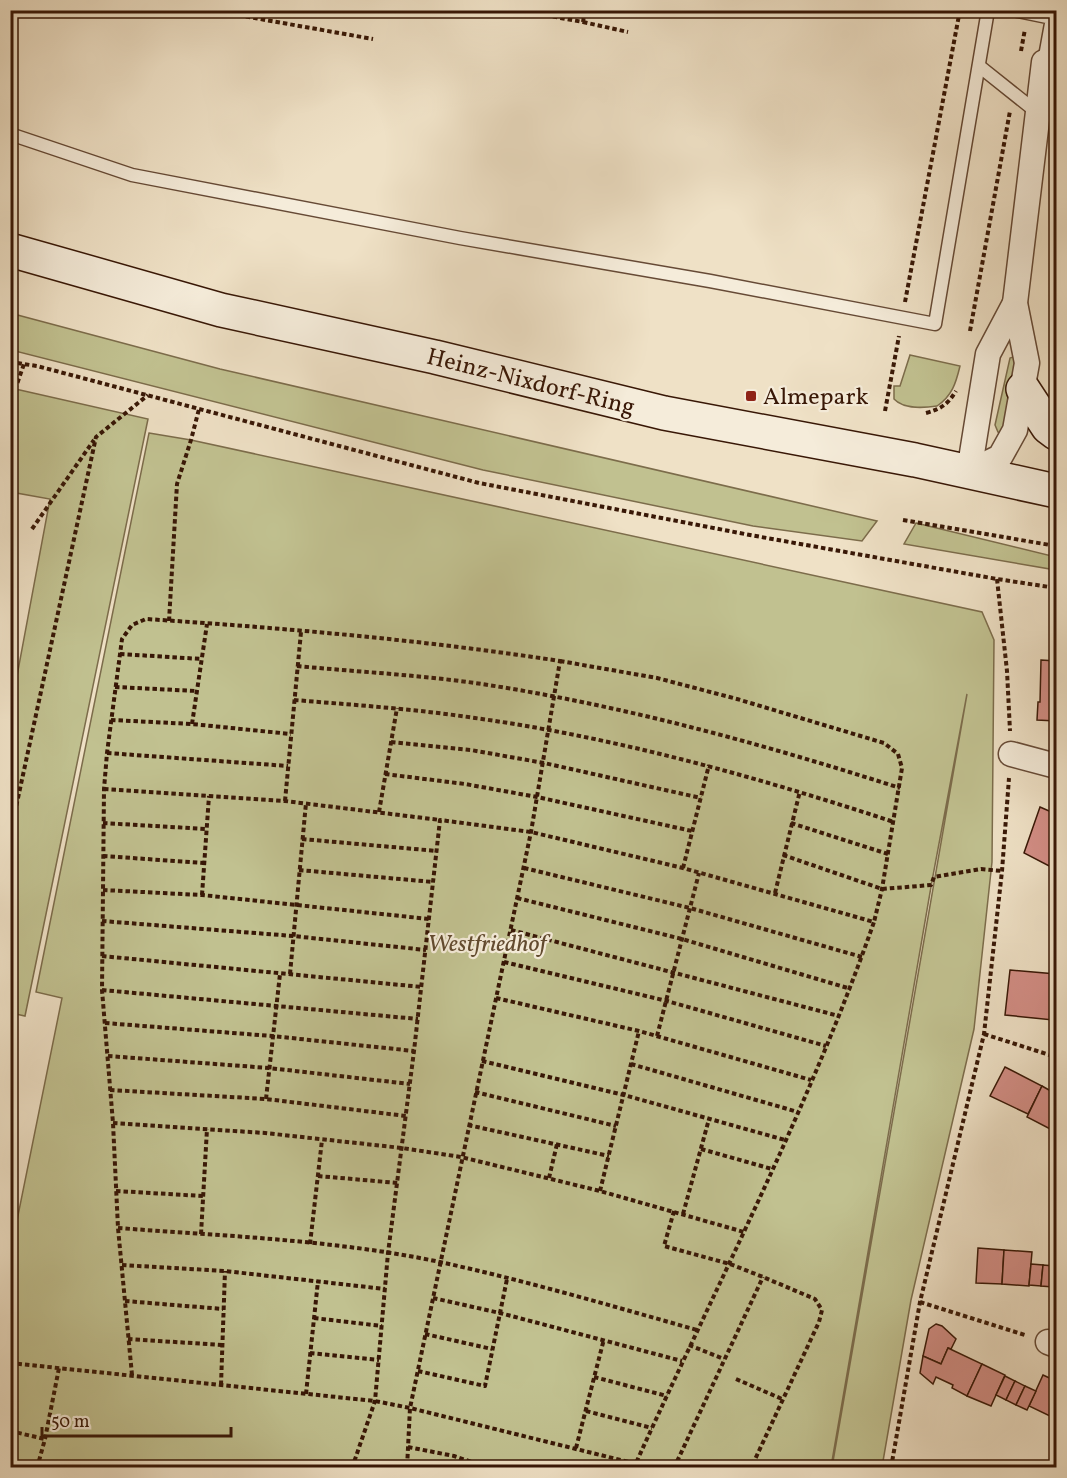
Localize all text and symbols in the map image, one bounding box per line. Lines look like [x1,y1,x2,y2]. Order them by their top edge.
street label: Heinz-Nixdorf-Ring [423,341,638,425]
place label: Almepark [763,381,869,415]
marker: Almepark [744,389,758,403]
park label: Westfriedhof [427,928,551,962]
scale bar [42,1400,231,1438]
text: 50 m [51,1410,90,1435]

